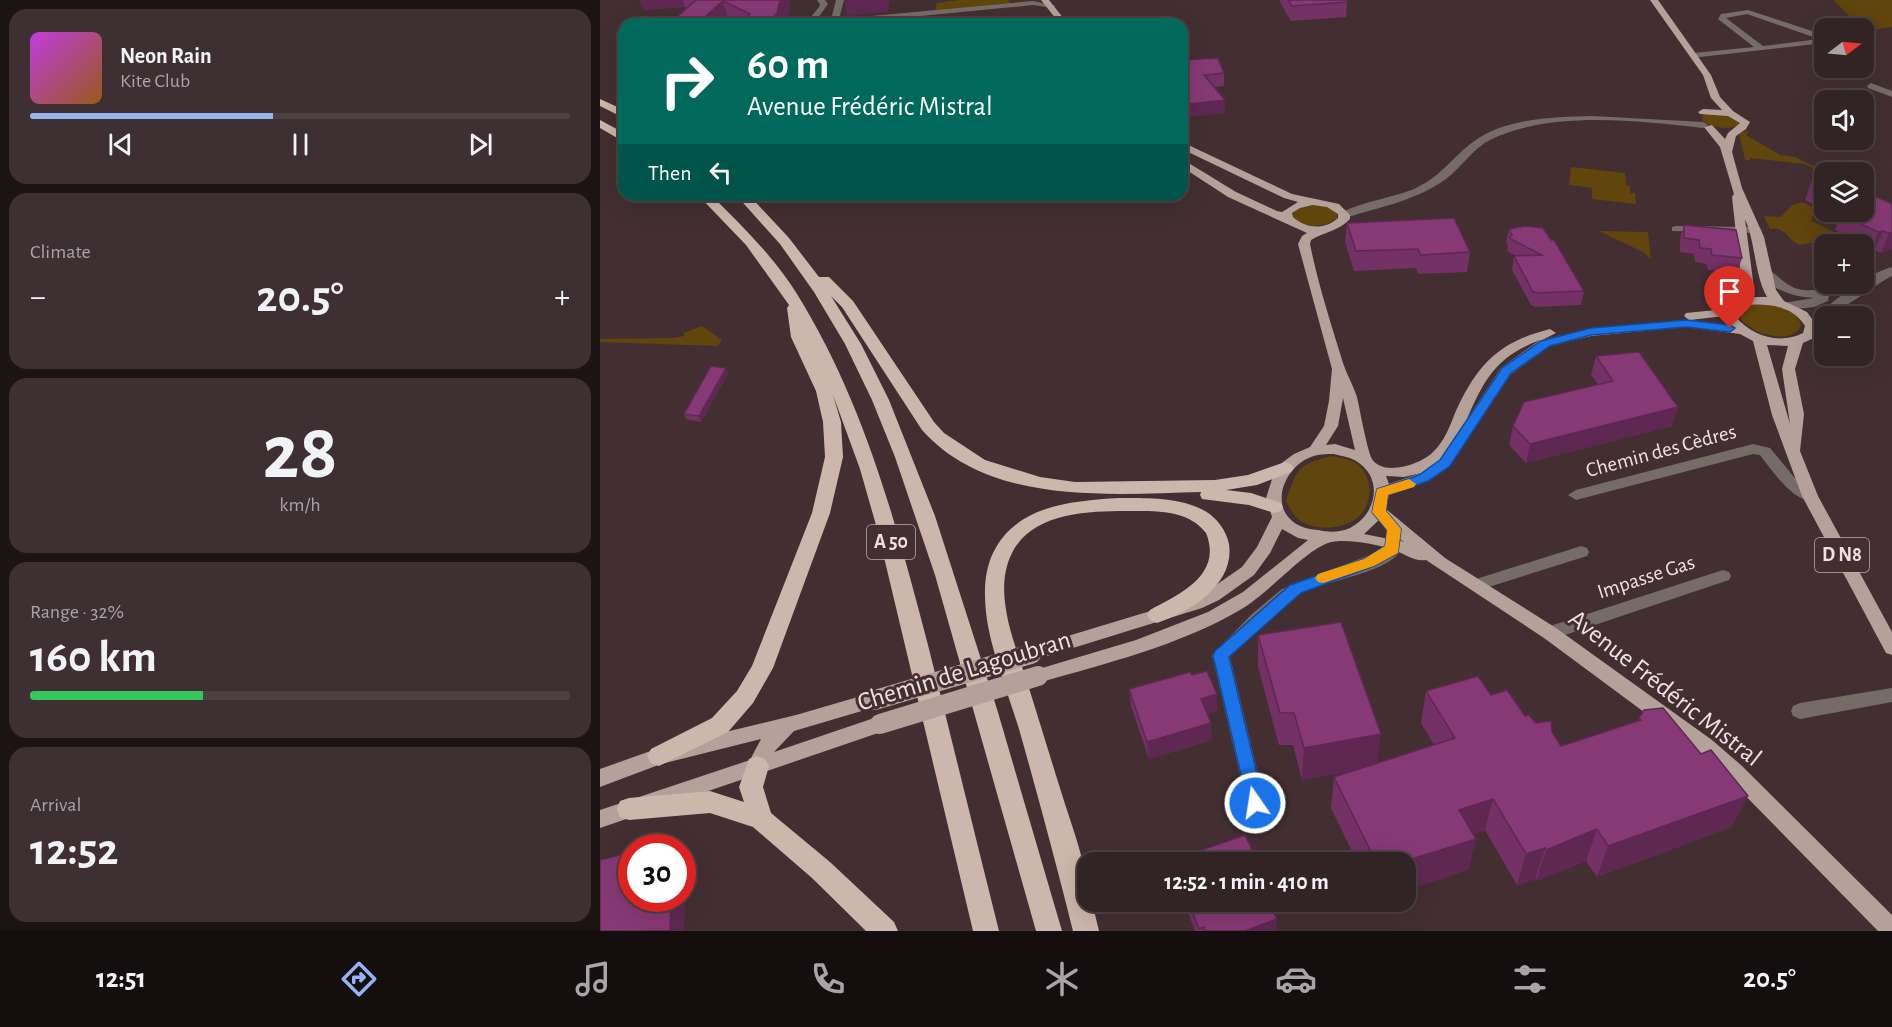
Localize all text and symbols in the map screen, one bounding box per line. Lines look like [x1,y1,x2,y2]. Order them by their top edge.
north arrow [1814,18,1874,78]
map controls [1814,18,1874,366]
icon: right [648,42,726,120]
text: 60 m [747,44,829,86]
text: Neon Rain [120,45,212,67]
text: Kite Club [120,71,190,91]
button: sound [1814,90,1874,150]
text: Avenue Frédéric Mistral [747,93,993,120]
icon: previous [104,128,137,161]
icon: pause [284,128,317,161]
icon: next [464,128,497,161]
icon: left [704,156,737,189]
text: Then [648,162,692,184]
button: layers [1814,162,1874,222]
button: + [1814,234,1874,294]
text: Climate [30,242,91,262]
pin [1704,266,1755,328]
text: 20.5° [256,275,344,320]
icon: arrive [1713,275,1746,308]
text: − [30,281,46,314]
text: + [554,281,570,314]
button: − [1814,306,1874,366]
text: 28 [262,415,338,493]
street label: Chemin des Cèdres [1584,421,1738,481]
text: km/h [279,495,321,515]
road number: A 50 [867,525,915,559]
road number: D N8 [1815,538,1869,572]
street label: Impasse Gas [1595,551,1697,603]
text: Range · 32% [30,602,124,622]
street label: Avenue Frédéric Mistral [1564,605,1766,771]
street label: Chemin de Lagoubran [854,626,1074,716]
text: 160 km [30,635,157,680]
position arrow [1223,771,1287,835]
text: Arrival [30,795,81,815]
text: 12:52 [30,828,118,873]
speed limit sign: 30 [618,834,696,912]
text: 12:52 · 1 min · 410 m [1164,871,1329,893]
icon: directions [338,958,380,1000]
icon: music [572,958,614,1000]
icon: phone [807,958,849,1000]
icon: climate [1041,958,1083,1000]
icon: car [1275,958,1317,1000]
icon: filters [1509,958,1551,1000]
text: 12:51 [96,965,146,992]
text: 20.5° [1743,965,1796,992]

